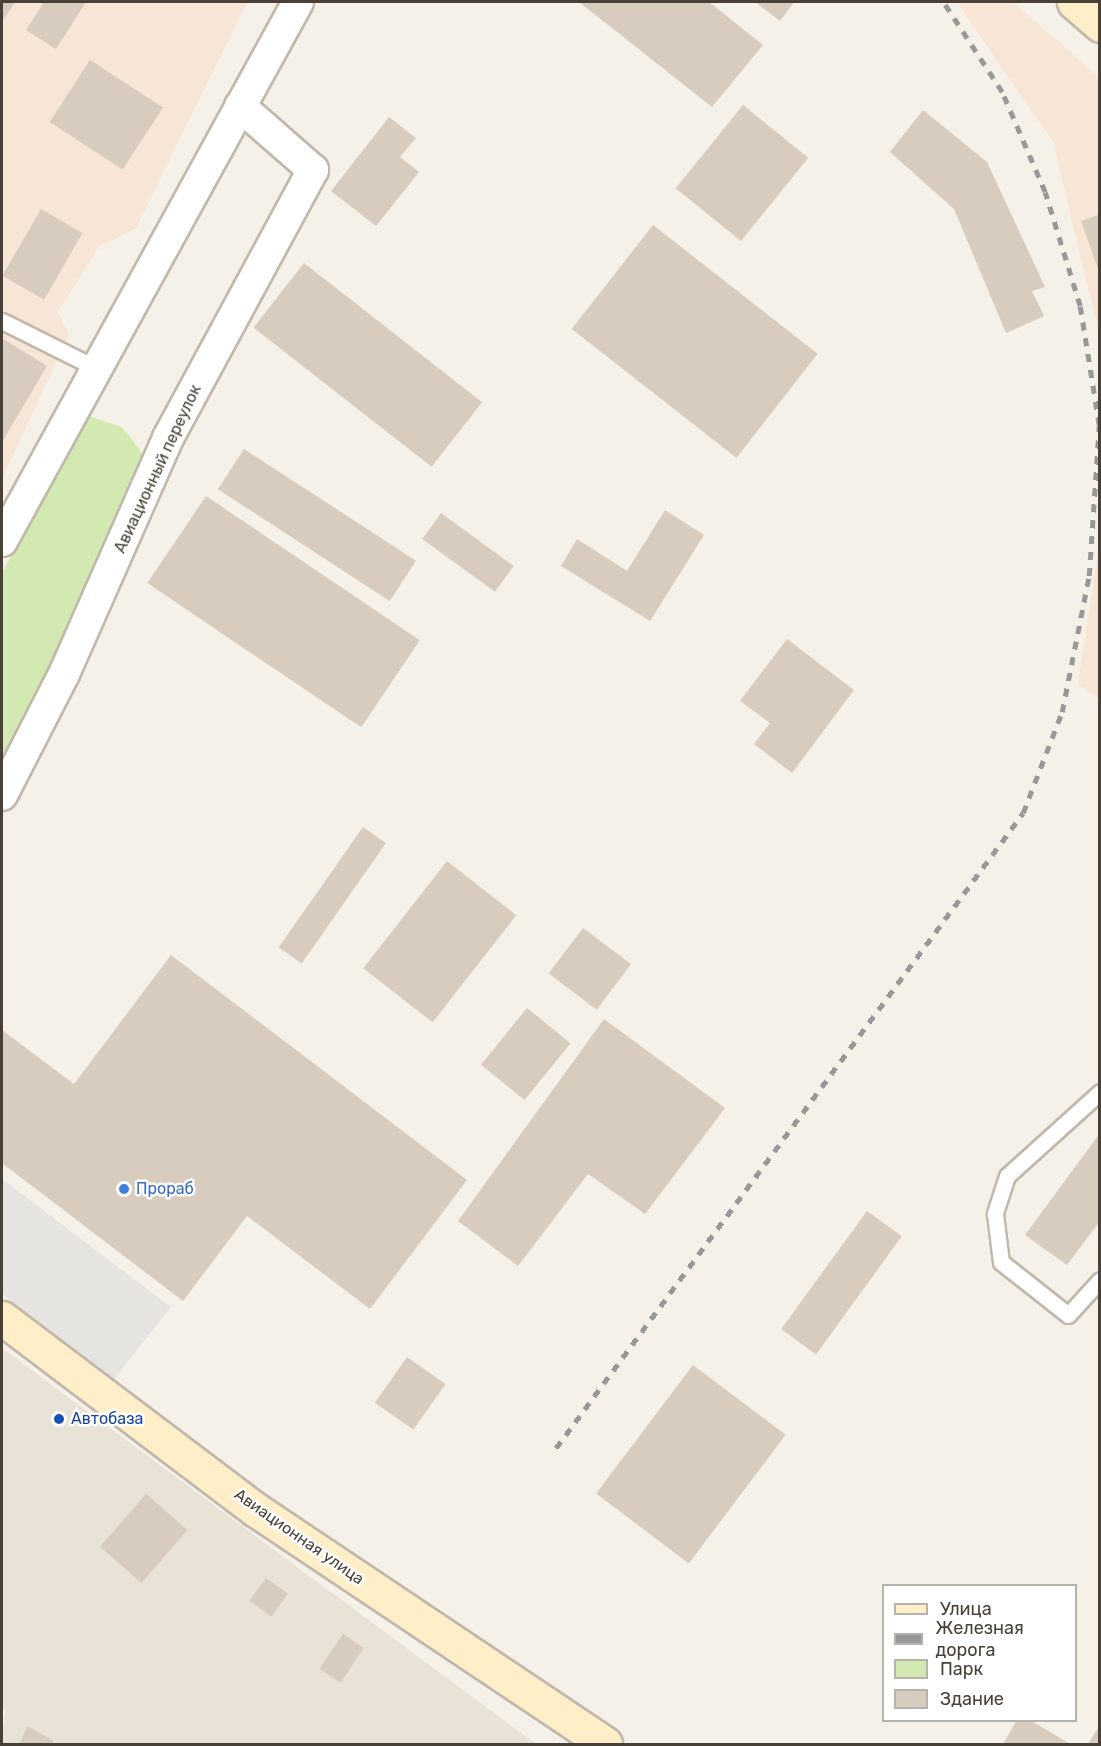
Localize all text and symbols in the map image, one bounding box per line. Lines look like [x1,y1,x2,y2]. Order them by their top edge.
street label: Авиационный переулок [111,382,205,556]
place label: Прораб [136,1179,194,1199]
marker: Прораб [117,1182,131,1196]
place label: Автобаза [71,1409,143,1429]
marker: Автобаза [52,1412,66,1426]
street label: Авиационная улица [230,1485,368,1589]
legend [882,1584,1077,1722]
text: Улица [940,1598,992,1620]
text: Железная дорога [935,1617,1024,1661]
text: Парк [940,1658,983,1680]
text: Здание [940,1688,1004,1710]

